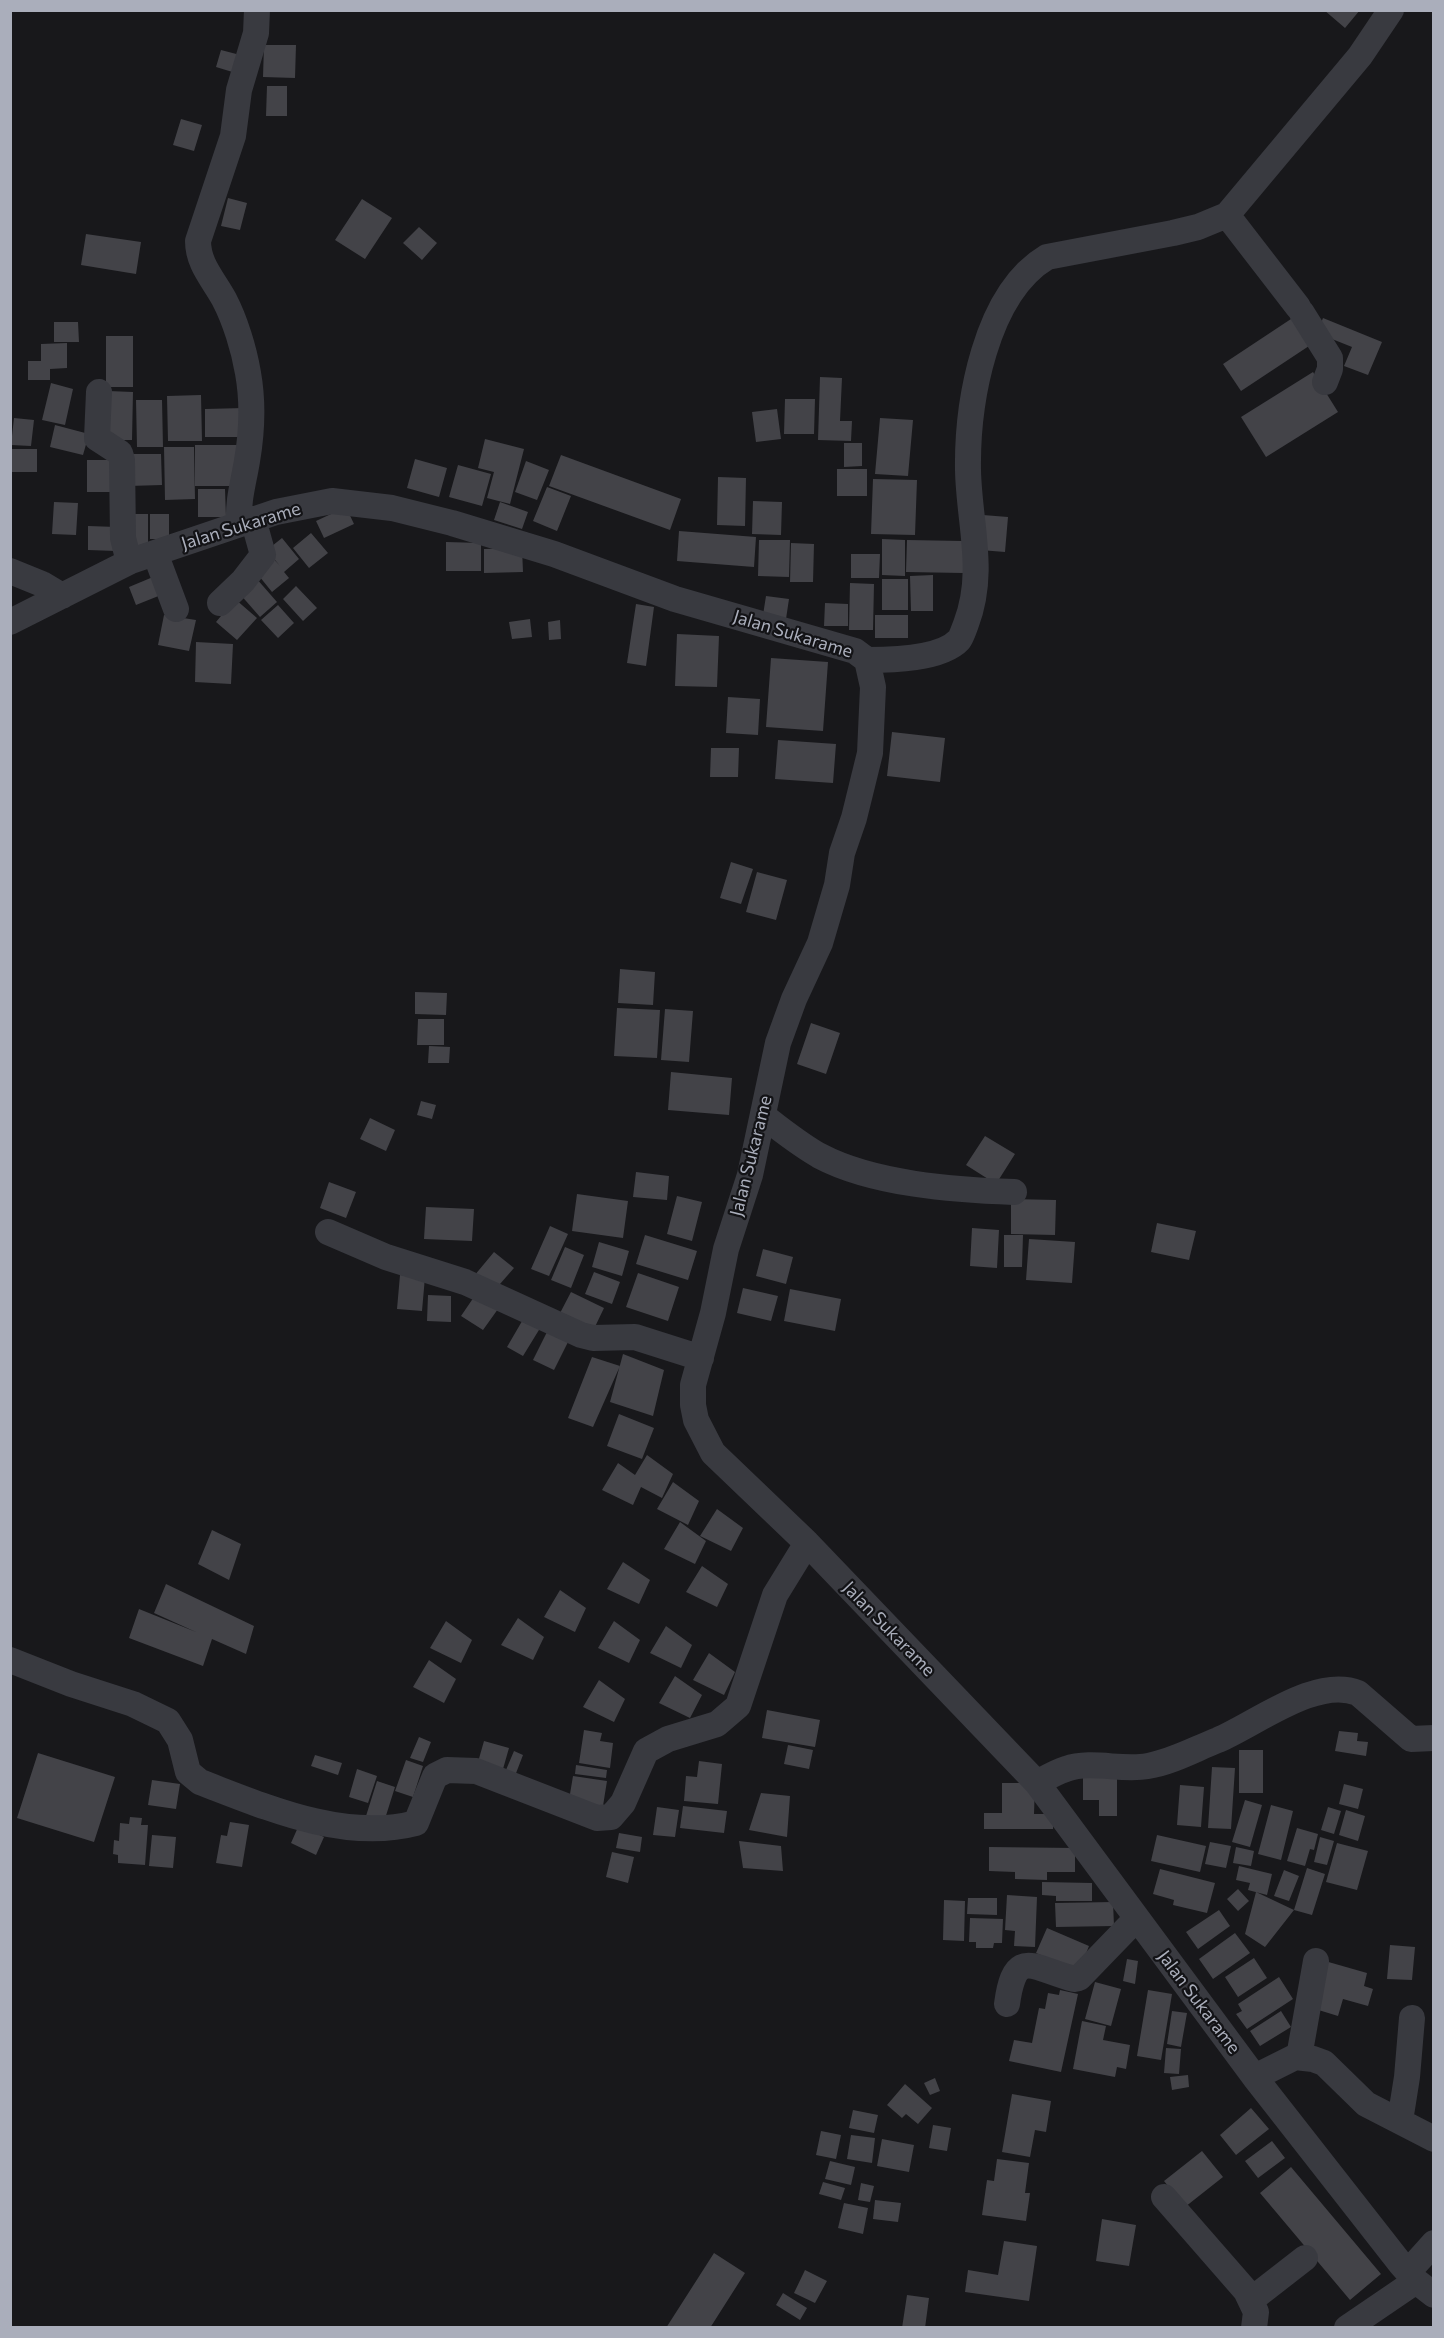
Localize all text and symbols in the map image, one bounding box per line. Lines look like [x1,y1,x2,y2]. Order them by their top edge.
street label: Jalan Sukarame [179,498,303,554]
street label: Jalan Sukarame [731,606,855,662]
street label: Jalan Sukarame [726,1093,776,1219]
street label: Jalan Sukarame [838,1577,940,1681]
street label: Jalan Sukarame [1153,1946,1245,2058]

